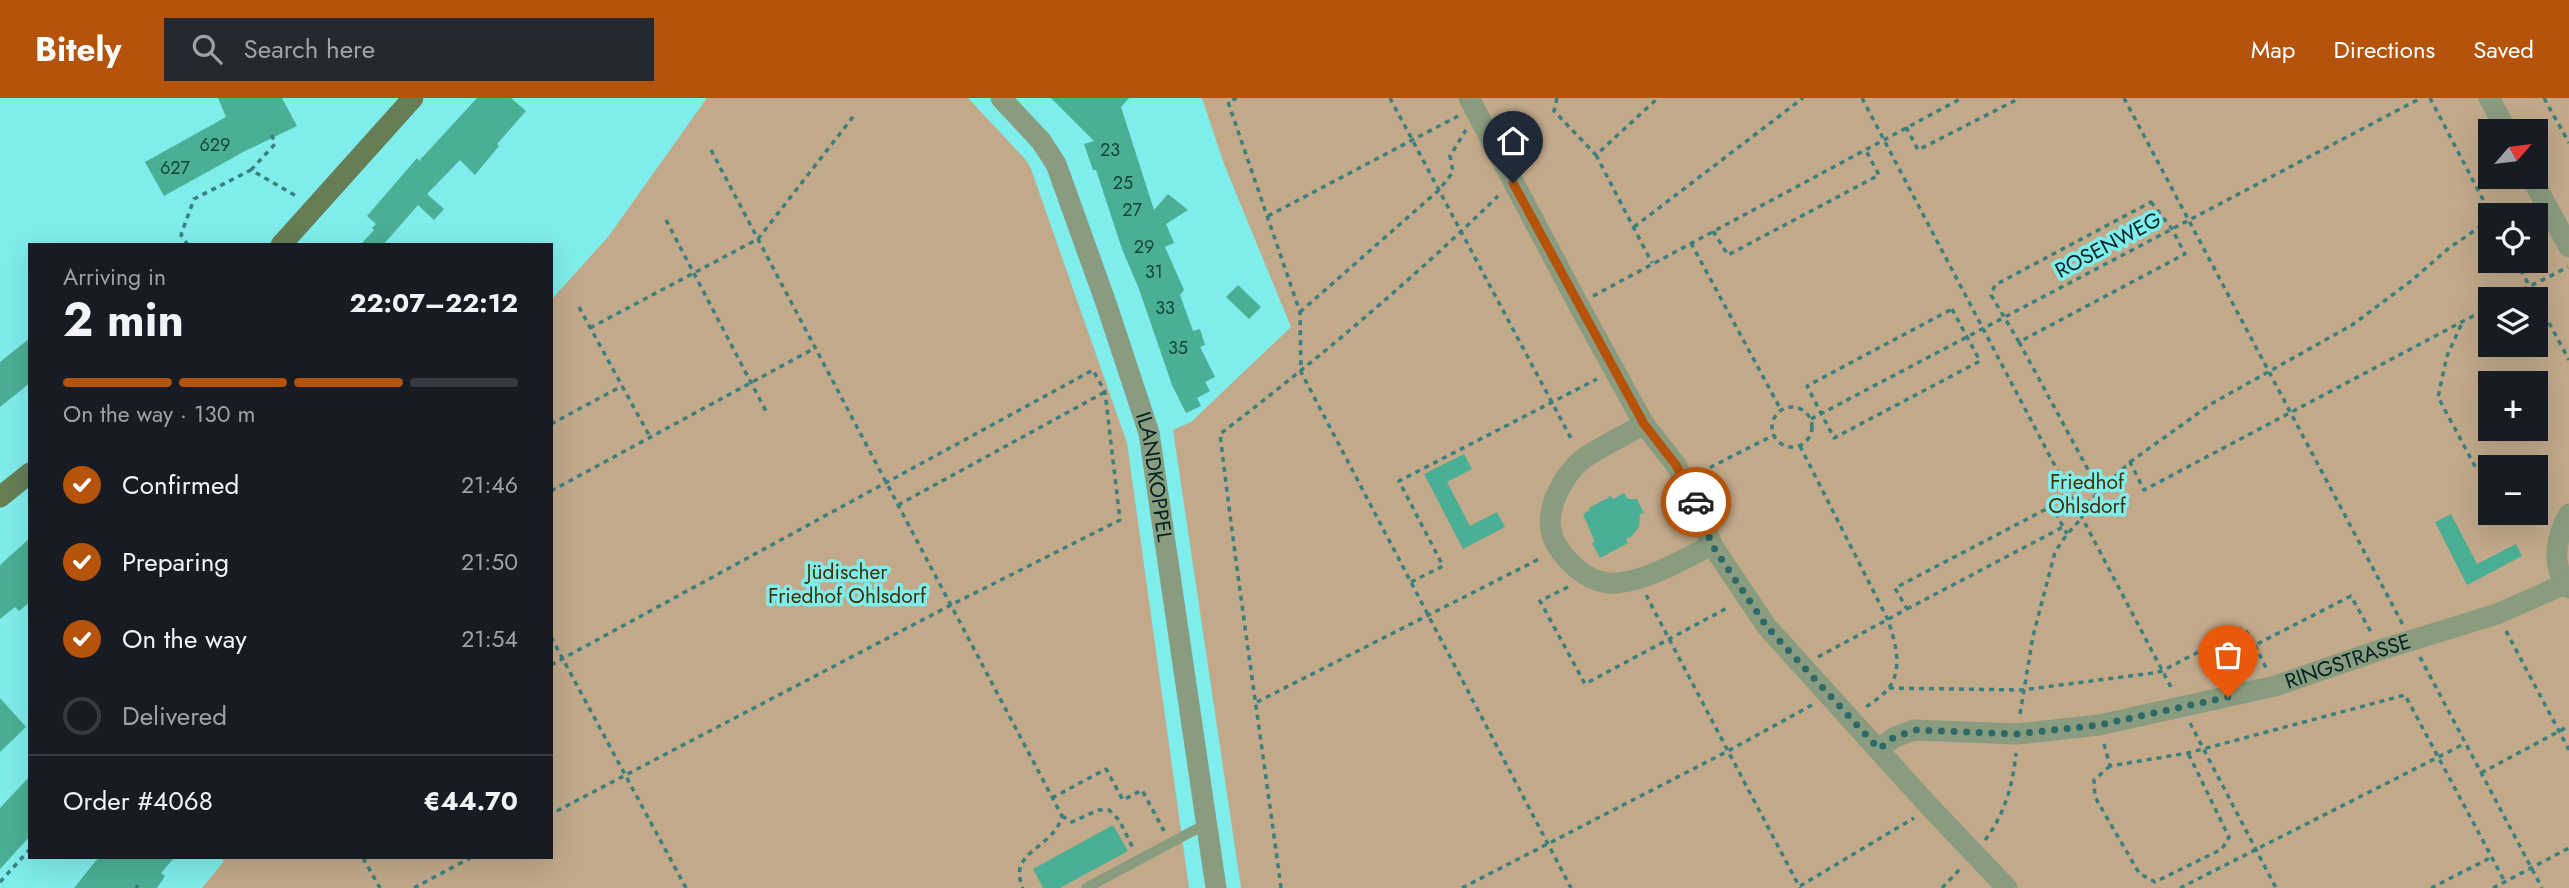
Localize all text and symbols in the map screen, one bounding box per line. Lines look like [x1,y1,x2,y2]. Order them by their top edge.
search box [164,18,654,81]
text: Bitely [35,26,122,73]
icon: search [188,30,226,68]
text: Search here [244,30,375,68]
text: Map [2251,32,2296,67]
text: Directions [2334,32,2435,67]
text: Saved [2473,32,2534,67]
pin [1483,111,1543,183]
north arrow [2478,119,2548,189]
map controls [2478,119,2548,525]
icon: home [1494,122,1532,160]
house number: 629 [200,132,230,158]
house number: 23 [1100,137,1120,163]
house number: 627 [160,155,191,181]
house number: 25 [1113,170,1133,196]
house number: 27 [1122,197,1142,223]
button: locate [2478,203,2548,273]
street label: ROSENWEG [2050,204,2166,286]
house number: 29 [1134,234,1154,260]
house number: 31 [1145,259,1163,285]
text: Arriving in [63,260,166,294]
text: 22:07–22:12 [349,284,518,322]
text: 2 min [63,287,184,353]
button: layers [2478,287,2548,357]
house number: 33 [1155,295,1175,321]
house number: 35 [1168,335,1188,361]
button: + [2478,371,2548,441]
text: On the way · 130 m [63,397,255,431]
street label: ILANDKOPPEL [1128,408,1180,544]
button: − [2478,455,2548,525]
icon: check [63,466,101,504]
text: Confirmed [122,466,239,504]
courier [1661,467,1731,537]
park label: Friedhof Ohlsdorf [2048,467,2127,521]
text: 21:46 [461,468,518,502]
icon: car [1677,483,1715,521]
icon: check [63,543,101,581]
text: Preparing [122,543,229,581]
text: 21:50 [461,545,518,579]
park label: Jüdischer Friedhof Ohlsdorf [768,557,927,611]
icon: check [63,620,101,658]
text: On the way [122,620,247,658]
text: 21:54 [461,622,518,656]
pin [2198,625,2258,697]
street label: RINGSTRASSE [2281,626,2414,696]
icon: bag [2209,636,2247,674]
text: Delivered [122,697,227,735]
text: Order #4068 [63,782,213,820]
text: €44.70 [423,782,518,820]

